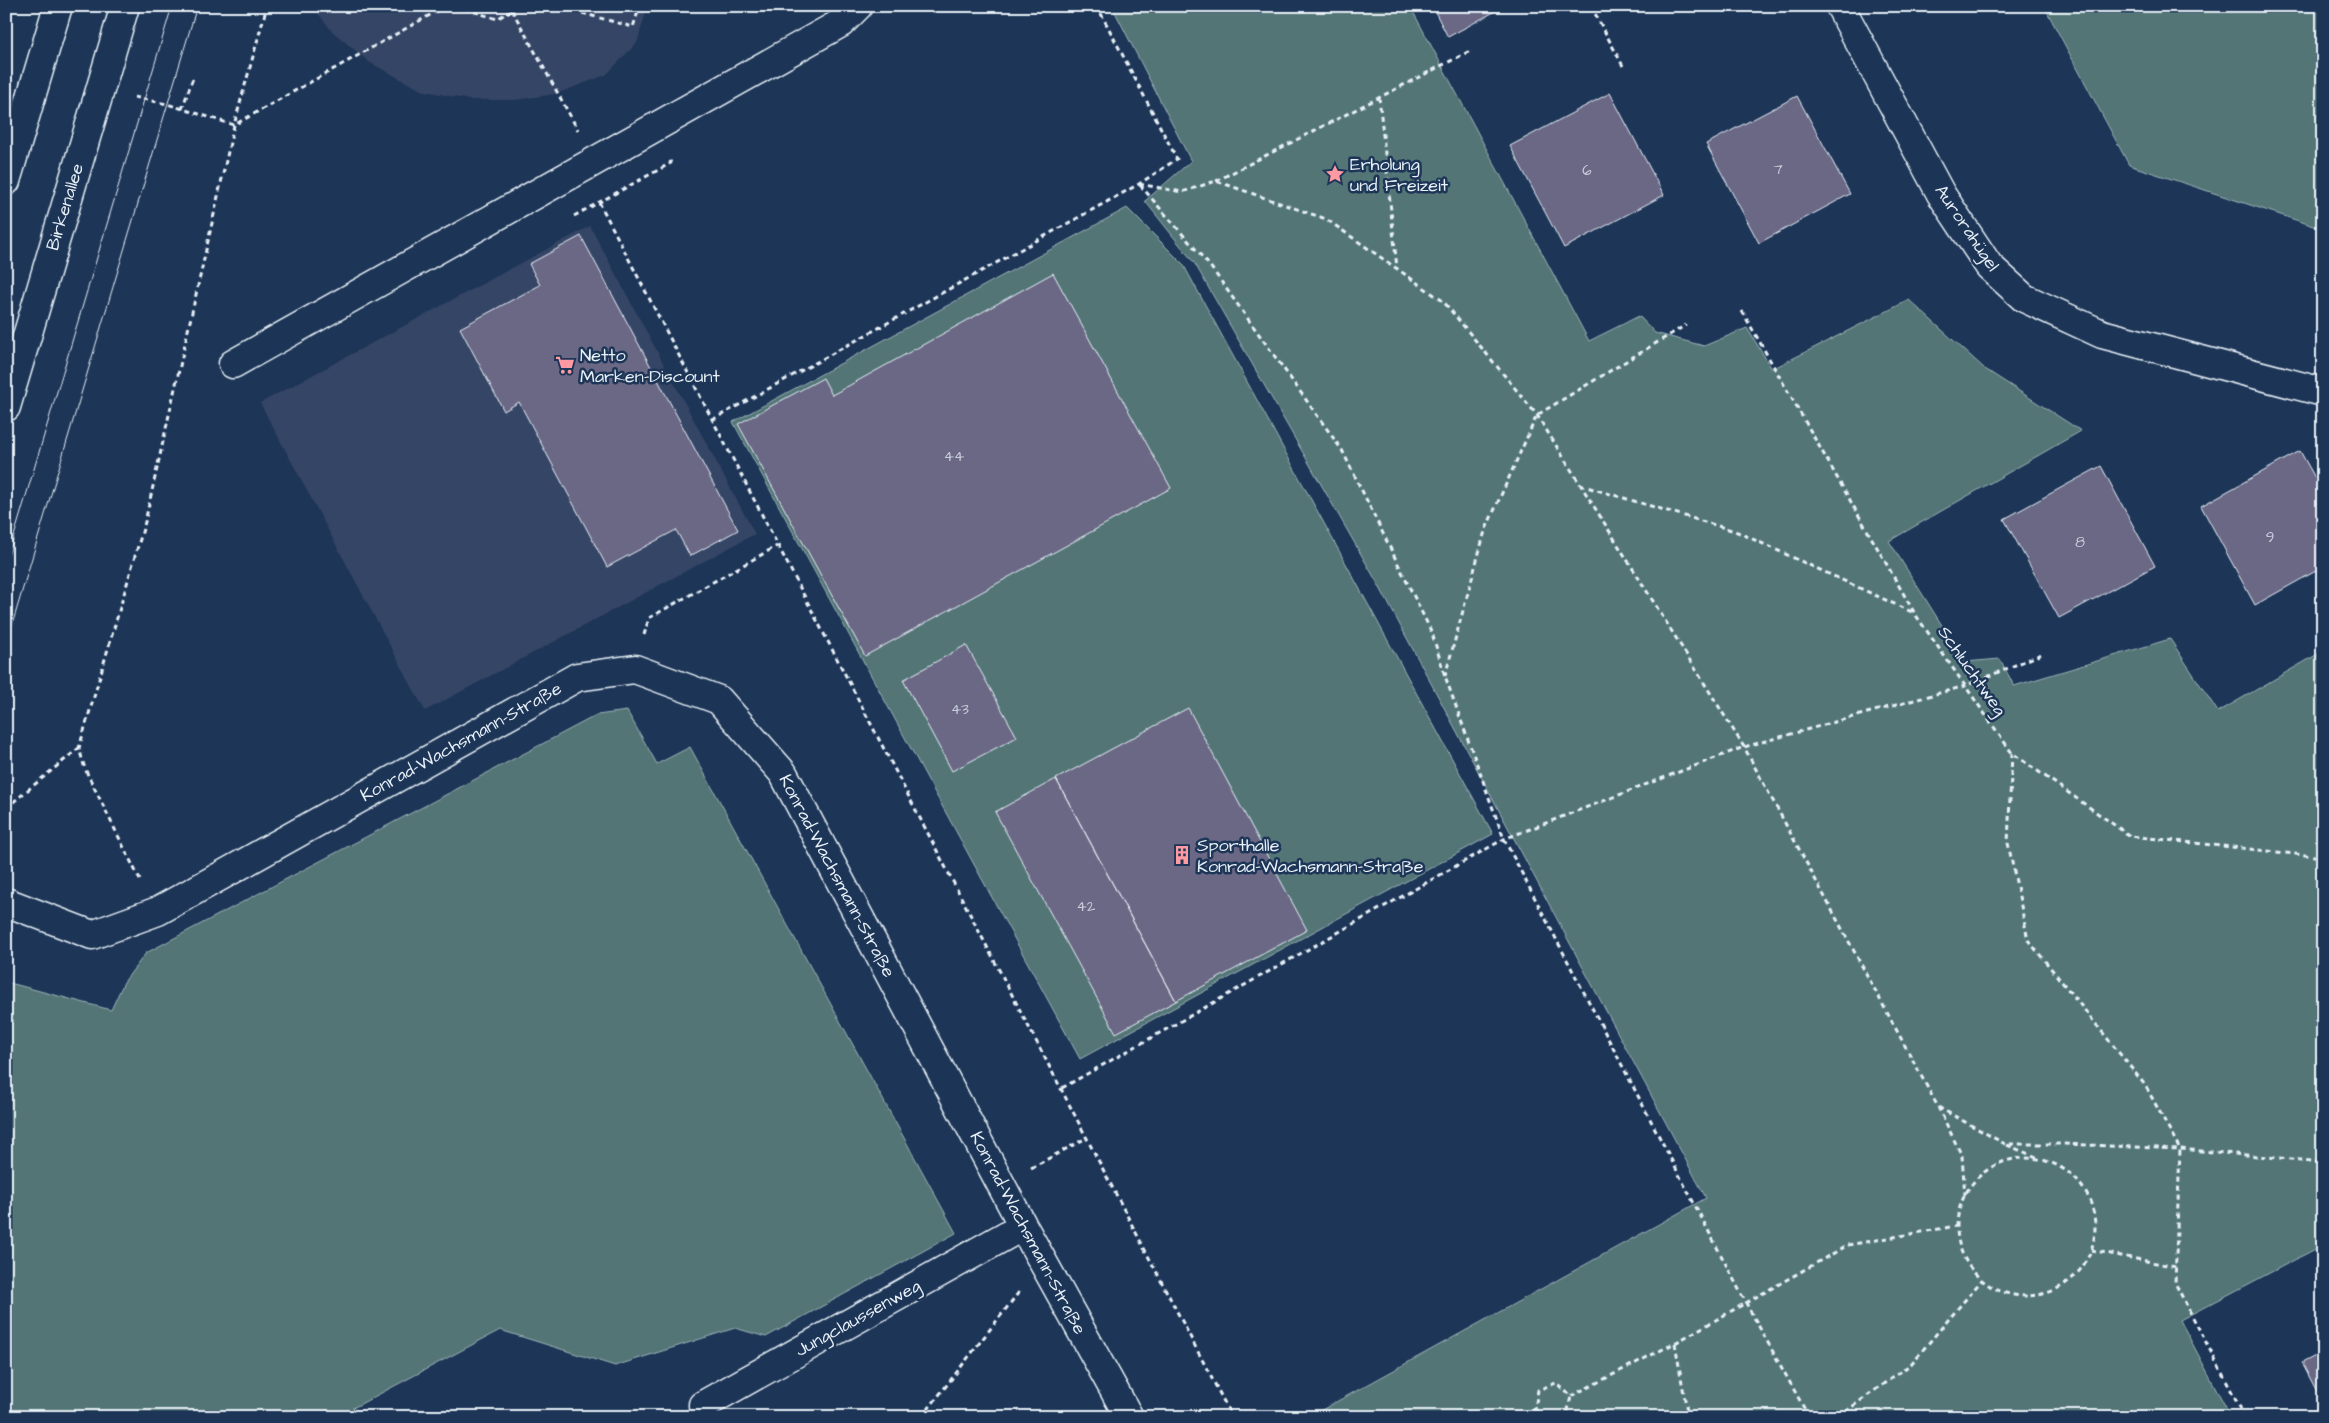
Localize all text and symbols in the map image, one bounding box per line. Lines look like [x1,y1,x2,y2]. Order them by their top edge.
place label: Erholung und Freizeit [1350,152,1449,198]
house number: 7 [1773,159,1783,180]
street label: Birkenallee [40,160,90,253]
house number: 6 [1582,160,1592,181]
place icon: Erholung und Freizeit [1324,163,1346,185]
street label: Aurorahügel [1928,180,2005,277]
place label: Netto Marken-Discount [580,343,720,389]
supermarket icon: Netto Marken-Discount [554,354,576,376]
house number: 44 [944,446,964,467]
house number: 9 [2266,527,2274,548]
house number: 8 [2075,532,2085,553]
street label: Schluchtweg [1931,621,2012,722]
street label: Konrad-Wachsmann-Straße [356,676,566,808]
house number: 43 [951,699,969,720]
street label: Konrad-Wachsmann-Straße [773,770,901,982]
place label: Sporthalle Konrad-Wachsmann-Straße [1197,833,1424,879]
building icon: Sporthalle Konrad-Wachsmann-Straße [1171,844,1193,866]
house number: 42 [1077,896,1096,917]
street label: Konrad-Wachsmann-Straße [964,1127,1092,1339]
street label: Jungclaussenweg [791,1273,926,1364]

